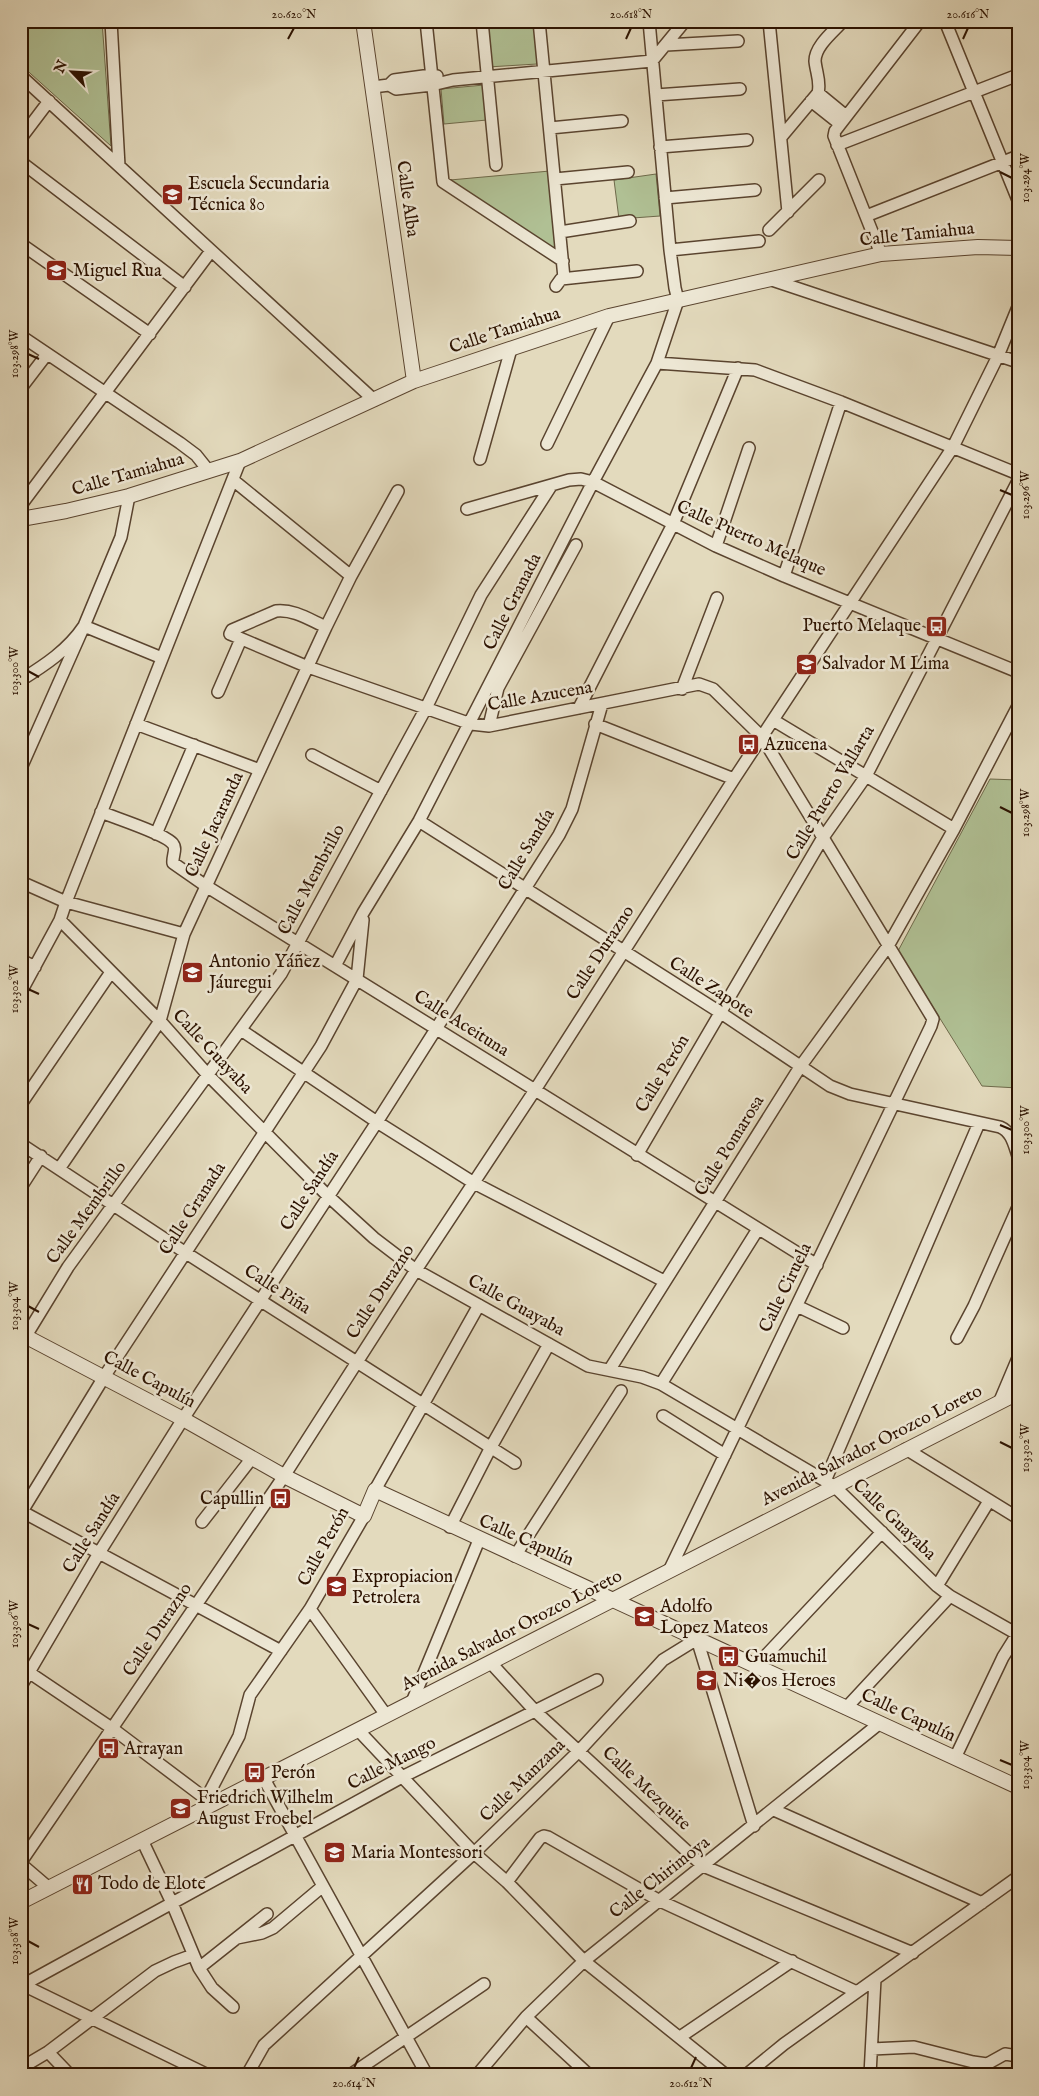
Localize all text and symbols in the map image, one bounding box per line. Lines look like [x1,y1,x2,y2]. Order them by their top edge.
text: 20.620°N [272,7,317,22]
text: 20.618°N [610,7,653,22]
text: 20.616°N [947,7,990,22]
north arrow [48,48,98,98]
text: N [50,58,72,77]
text: 103.294°W [1018,153,1033,203]
street label: Calle Alba [390,159,424,239]
place label: Escuela Secundaria Técnica 80 [188,173,330,217]
school or university icon: Escuela Secundaria Técnica 80 [160,182,184,206]
street label: Calle Tamiahua [859,218,976,252]
school or university icon: Miguel Rua [45,259,69,283]
place label: Miguel Rua [73,260,162,283]
street label: Calle Tamiahua [447,302,564,360]
text: 103.298°W [7,329,22,378]
street label: Calle Tamiahua [69,448,187,502]
text: 103.296°W [1018,470,1033,519]
street label: Calle Puerto Melaque [673,496,829,582]
street label: Calle Granada [479,549,547,654]
bus stop icon: Puerto Melaque [925,614,949,638]
place label: Puerto Melaque [802,615,921,638]
text: 103.300°W [7,646,22,695]
school or university icon: Salvador M Lima [794,652,818,676]
place label: Salvador M Lima [822,653,950,676]
street label: Calle Azucena [486,676,594,718]
street label: Calle Puerto Vallarta [782,721,881,865]
bus stop icon: Azucena [736,733,760,757]
place label: Azucena [763,734,827,757]
street label: Calle Jacaranda [180,768,250,882]
text: 103.298°W [1018,788,1033,837]
street label: Calle Sandía [494,805,561,895]
street label: Calle Membrillo [273,821,351,939]
street label: Calle Durazno [562,901,640,1005]
place label: Antonio Yáñez Jáuregui [207,951,320,995]
street label: Calle Zapote [664,952,758,1024]
school or university icon: Antonio Yáñez Jáuregui [181,960,205,984]
text: 103.302°W [7,964,22,1013]
street label: Calle Aceituna [409,986,513,1063]
street label: Calle Guayaba [167,1005,257,1099]
street label: Calle Perón [631,1030,695,1117]
street label: Calle Pomarosa [690,1091,770,1201]
text: 103.300°W [1018,1105,1033,1154]
street label: Calle Sandía [275,1146,345,1236]
street label: Calle Membrillo [42,1157,132,1269]
street label: Calle Granada [154,1158,232,1260]
street label: Calle Ciruela [754,1239,818,1337]
street label: Calle Durazno [342,1240,420,1344]
street label: Calle Piña [239,1260,315,1320]
street label: Calle Guayaba [463,1270,569,1342]
text: 103.304°W [7,1281,22,1330]
street label: Calle Capulín [99,1346,200,1414]
street label: Avenida Salvador Orozco Loreto [757,1380,987,1512]
text: 103.302°W [1018,1423,1033,1472]
street label: Calle Guayaba [847,1474,941,1566]
bus stop icon: Capullin [268,1487,292,1511]
street label: Calle Sandía [58,1488,126,1578]
place label: Capullin [200,1488,264,1511]
street label: Calle Perón [293,1503,355,1591]
street label: Calle Capulín [475,1510,577,1572]
street label: Avenida Salvador Orozco Loreto [397,1565,627,1697]
place label: Expropiacion Petrolera [352,1566,454,1610]
school or university icon: Expropiacion Petrolera [324,1575,348,1599]
street label: Calle Durazno [118,1578,198,1681]
place label: Adolfo Lopez Mateos [659,1596,768,1640]
text: 103.306°W [7,1599,22,1648]
school or university icon: Adolfo Lopez Mateos [632,1605,656,1629]
bus stop icon: Guamuchil [717,1645,741,1669]
place label: Guamuchil [745,1646,827,1669]
school or university icon: Ni�os Heroes [695,1669,719,1693]
place label: Ni�os Heroes [723,1670,836,1693]
street label: Calle Capulín [857,1684,959,1748]
street label: Calle Mango [344,1732,440,1796]
street label: Calle Manzana [475,1734,571,1828]
bus stop icon: Arrayan [96,1737,120,1761]
place label: Arrayan [123,1738,183,1761]
text: 103.304°W [1018,1740,1033,1789]
street label: Calle Mezquite [597,1742,695,1836]
bus stop icon: Perón [243,1761,267,1785]
place label: Perón [271,1762,316,1785]
place label: Friedrich Wilhelm August Froebel [196,1787,334,1831]
school or university icon: Friedrich Wilhelm August Froebel [169,1796,193,1820]
street label: Calle Chirimoya [605,1832,715,1924]
school or university icon: Maria Montessori [323,1841,347,1865]
place label: Maria Montessori [351,1842,483,1865]
restaurant icon: Todo de Elote [70,1872,94,1896]
place label: Todo de Elote [98,1873,206,1896]
text: 103.308°W [7,1917,22,1965]
text: 20.614°N [332,2076,376,2091]
text: 20.612°N [669,2076,713,2091]

